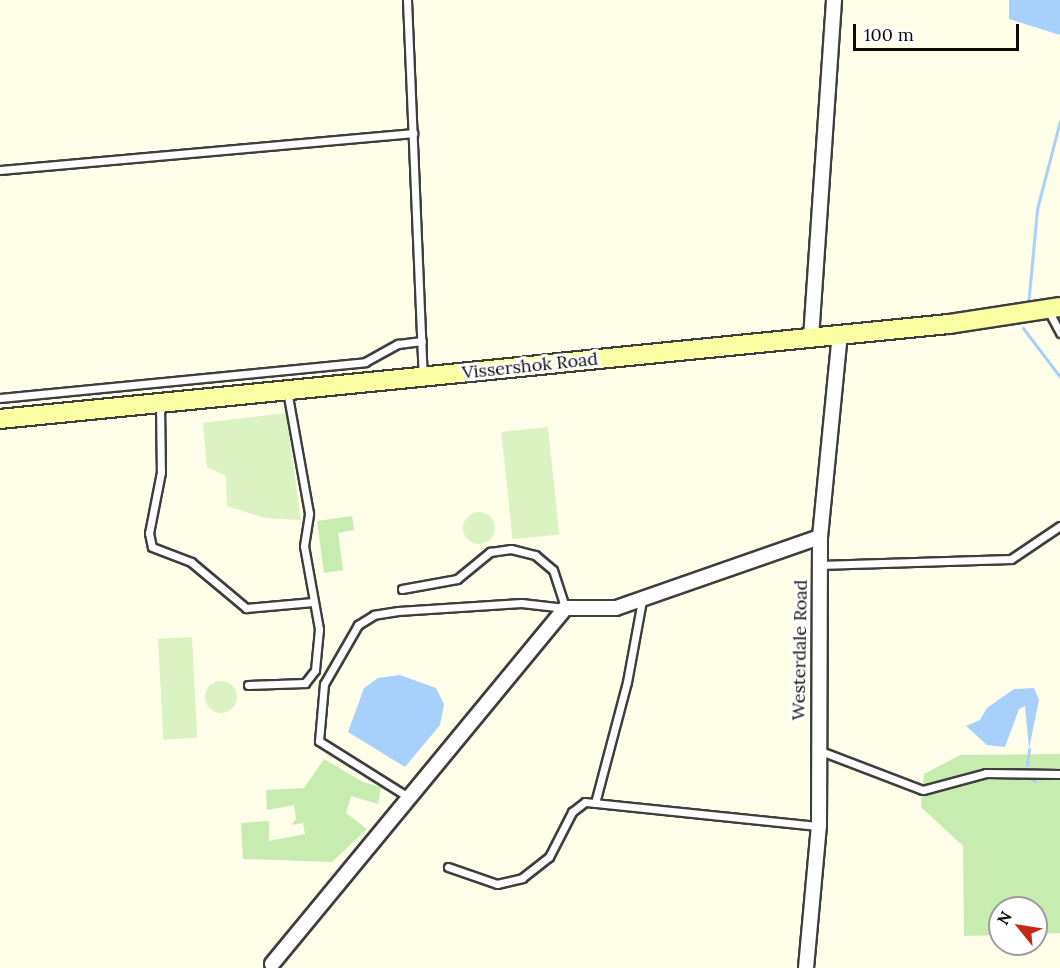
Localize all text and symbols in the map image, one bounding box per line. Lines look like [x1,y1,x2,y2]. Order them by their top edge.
scale bar [856,12,1022,50]
text: 100 m [864,23,914,46]
street label: Vissershok Road [461,348,599,384]
street label: Westerdale Road [788,579,812,721]
north arrow [988,896,1048,956]
text: N [992,908,1016,928]

